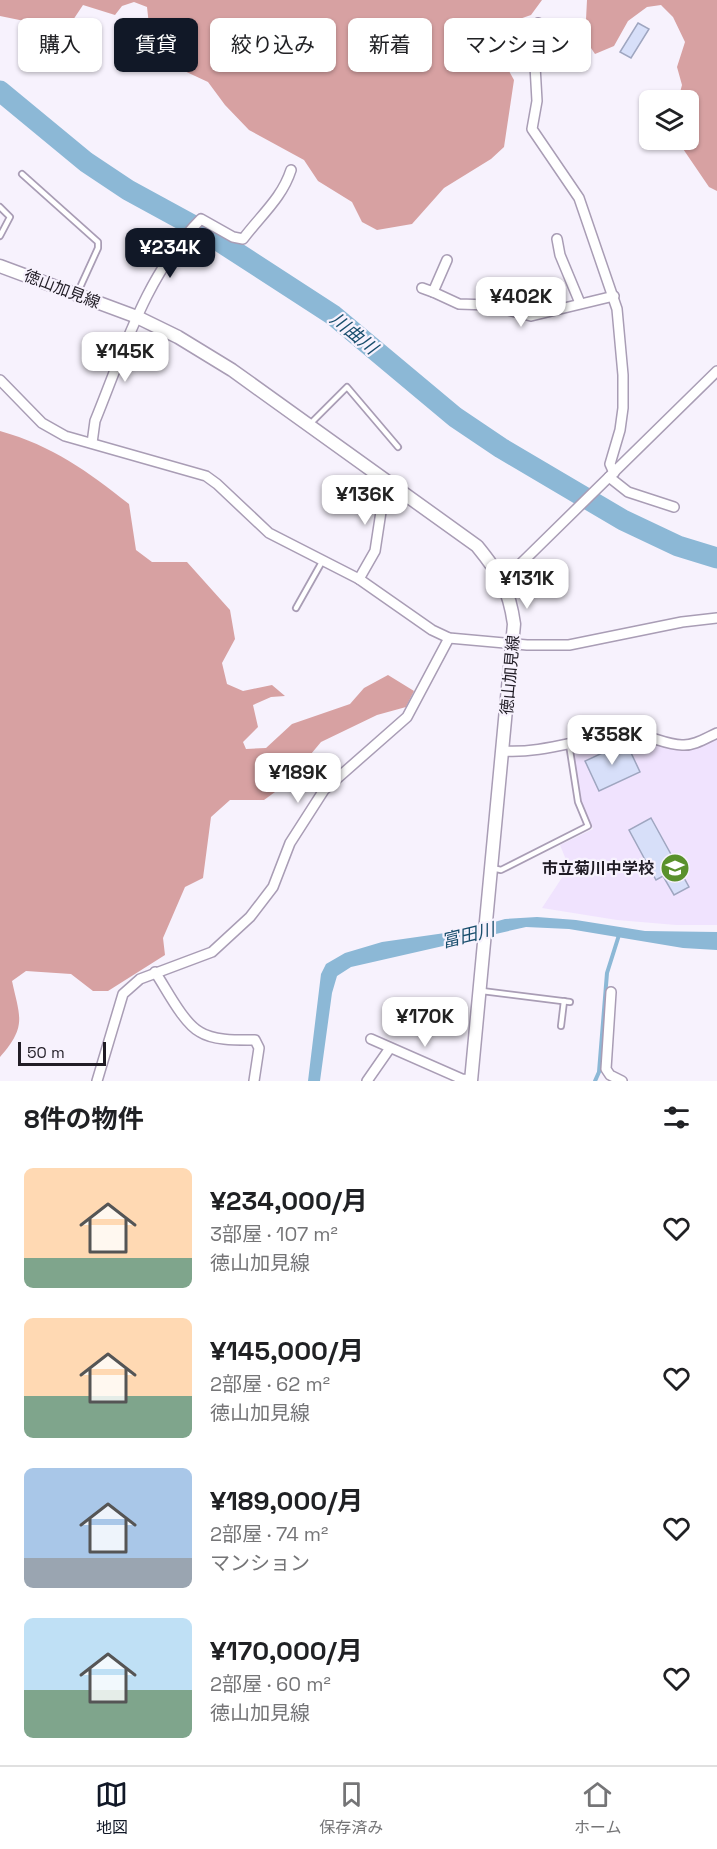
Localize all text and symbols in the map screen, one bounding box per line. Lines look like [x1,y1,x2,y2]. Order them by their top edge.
chip: 購入 [18,18,102,72]
chip: 賃貸 [114,18,198,72]
chip: 絞り込み [210,18,336,72]
chip: 新着 [348,18,432,72]
chip: マンション [444,18,591,72]
map controls [639,90,699,150]
button: layers [639,90,699,150]
pin: ¥234K [128,228,212,279]
text: ¥234K [139,234,201,260]
street label: 徳山加見線 [21,265,103,313]
pin: ¥402K [479,277,563,328]
text: ¥402K [490,283,552,309]
water label: 川曲川 [326,307,384,360]
pin: ¥145K [83,332,167,383]
text: ¥145K [96,338,154,364]
pin: ¥136K [323,475,407,526]
text: ¥136K [336,481,394,507]
pin: ¥131K [485,559,569,610]
text: ¥131K [500,565,554,591]
street label: 徳山加見線 [496,634,524,716]
pin: ¥358K [570,715,654,766]
text: ¥358K [581,721,643,747]
pin: ¥189K [256,753,340,804]
text: ¥189K [269,759,327,785]
school or university icon: 市立菊川中学校 [659,852,691,884]
place label: 市立菊川中学校 [542,858,654,879]
water label: 富田川 [439,917,499,953]
pin: ¥170K [383,997,467,1048]
text: ¥170K [396,1003,454,1029]
scale bar [18,1039,106,1066]
text: 50 m [27,1042,65,1063]
icon: filters [660,1101,693,1134]
text: 8件の物件 [24,1102,144,1136]
text: ¥234,000/月 [210,1184,368,1218]
icon: home [72,1192,144,1264]
icon: heart [660,1212,693,1245]
text: 3部屋 · 107 m² [210,1221,338,1247]
text: 徳山加見線 [210,1250,310,1276]
text: ¥145,000/月 [210,1334,364,1368]
icon: home [72,1342,144,1414]
icon: heart [660,1362,693,1395]
text: 2部屋 · 62 m² [210,1371,330,1397]
text: 徳山加見線 [210,1400,310,1426]
text: ¥189,000/月 [210,1484,363,1518]
icon: home [72,1492,144,1564]
icon: heart [660,1512,693,1545]
text: 2部屋 · 74 m² [210,1521,328,1547]
text: マンション [210,1550,310,1576]
text: ¥170,000/月 [210,1634,363,1668]
icon: home [72,1642,144,1714]
icon: heart [660,1662,693,1695]
text: 2部屋 · 60 m² [210,1671,331,1697]
text: 徳山加見線 [210,1700,310,1726]
tab: 地図 [95,1778,128,1838]
tab: 保存済み [319,1778,383,1838]
tab: ホーム [574,1778,622,1838]

